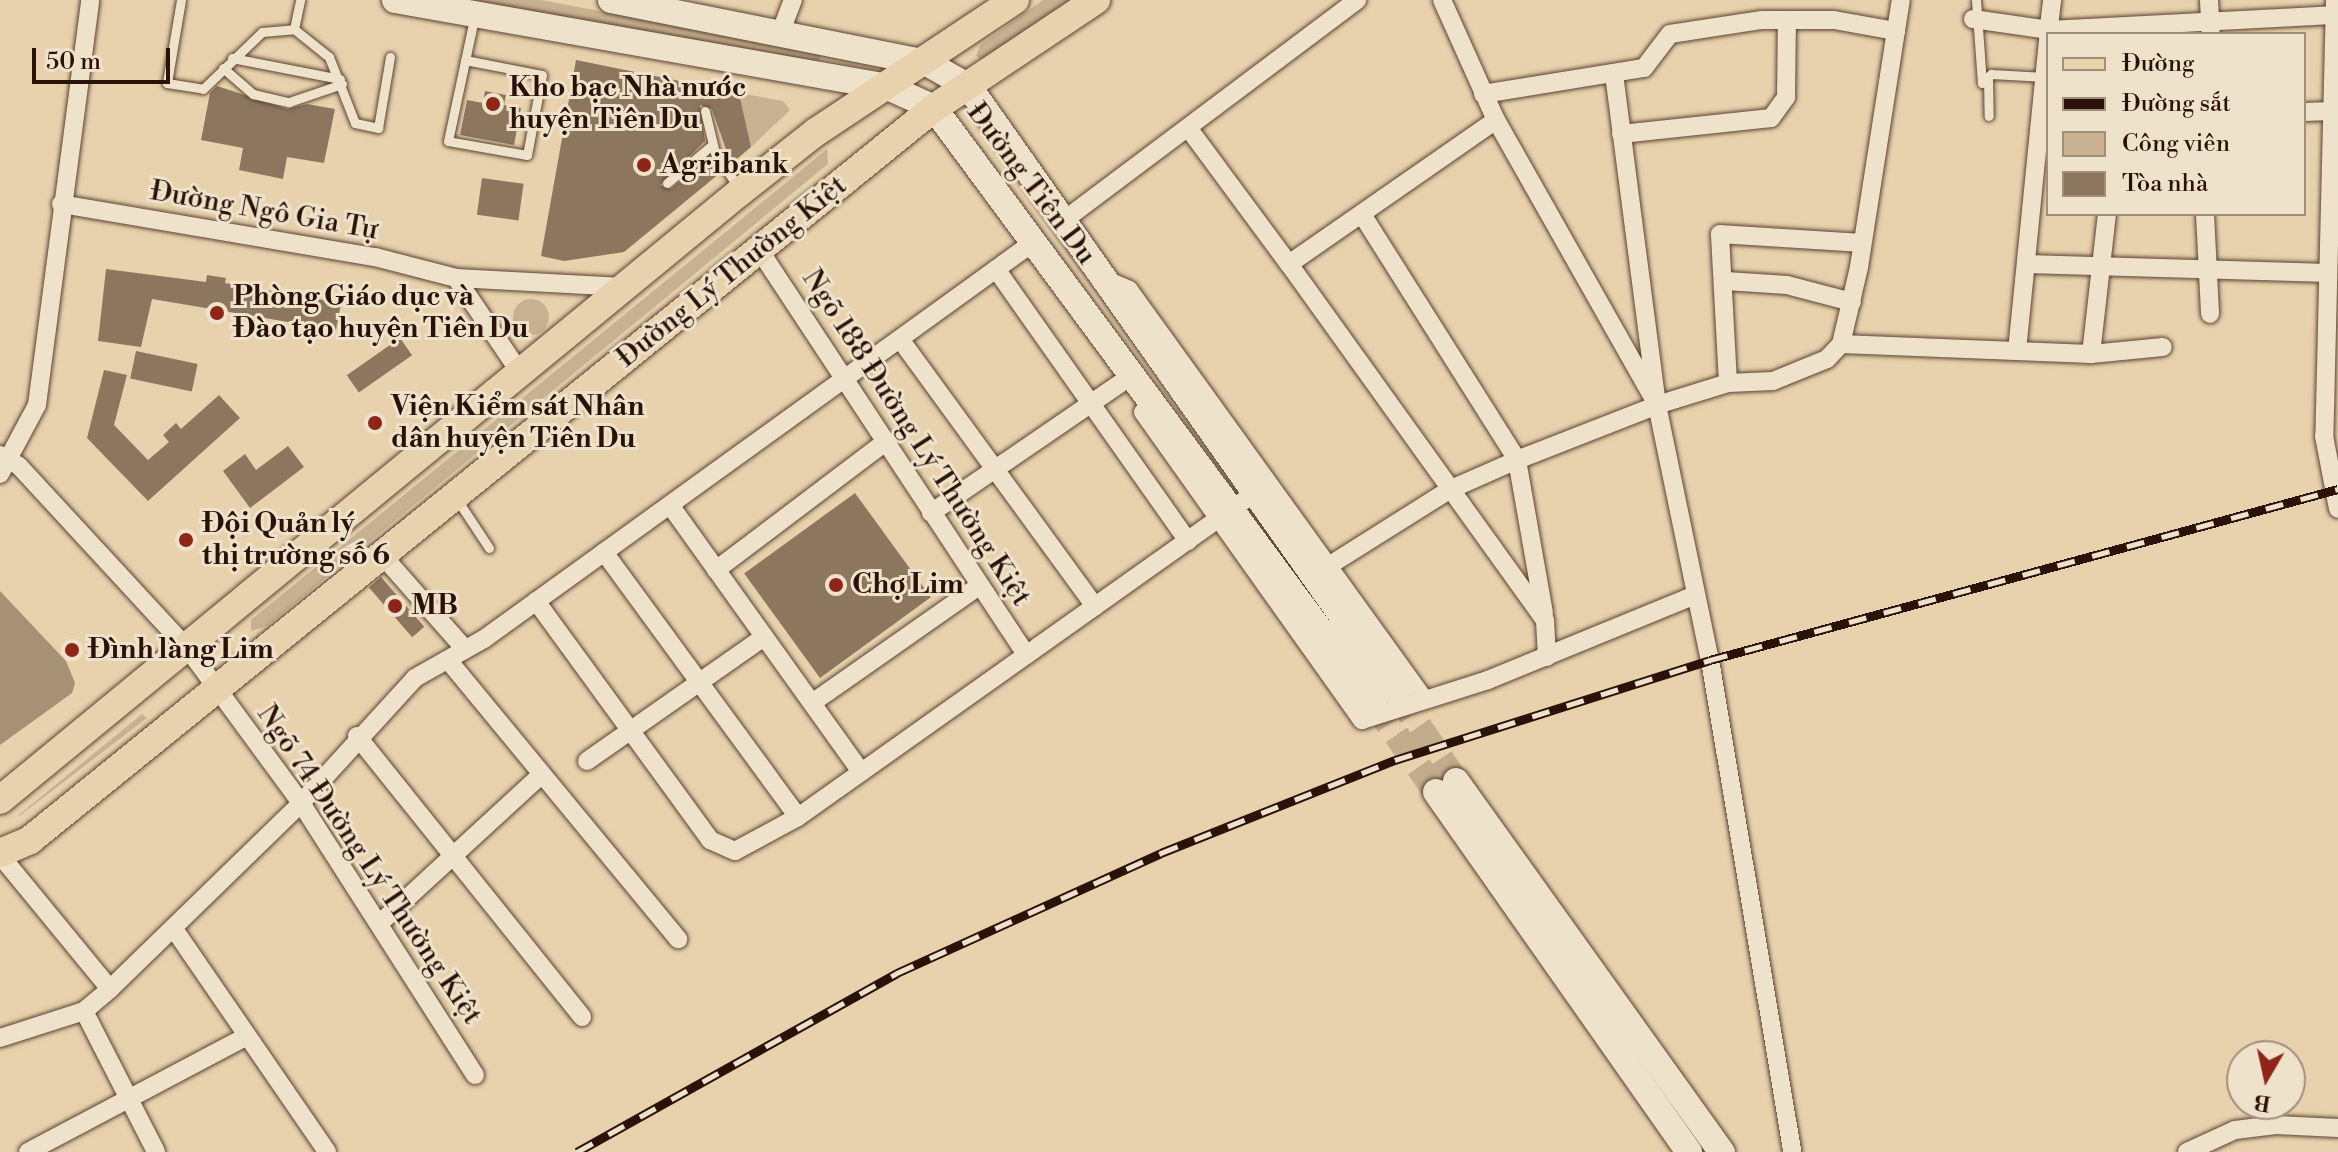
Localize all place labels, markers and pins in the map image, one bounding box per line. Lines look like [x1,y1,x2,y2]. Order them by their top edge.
place label: Kho bạc Nhà nước huyện Tiên Du [509,71,746,137]
marker: Kho bạc Nhà nước huyện Tiên Du [484,95,502,113]
place label: Agribank [660,148,789,182]
marker: Agribank [635,156,653,174]
place label: Phòng Giáo dục và Đào tạo huyện Tiên Du [233,280,528,346]
marker: Phòng Giáo dục và Đào tạo huyện Tiên Du [208,304,226,322]
place label: Viện Kiểm sát Nhân dân huyện Tiên Du [391,390,644,456]
marker: Viện Kiểm sát Nhân dân huyện Tiên Du [366,414,384,432]
place label: Đội Quản lý thị trường số 6 [202,507,390,573]
marker: Đội Quản lý thị trường số 6 [177,531,195,549]
place label: Chợ Lim [852,568,964,602]
marker: Chợ Lim [827,576,845,594]
place label: MB [411,589,458,623]
marker: MB [386,597,404,615]
place label: Đình làng Lim [88,633,274,667]
marker: Đình làng Lim [63,641,81,659]

